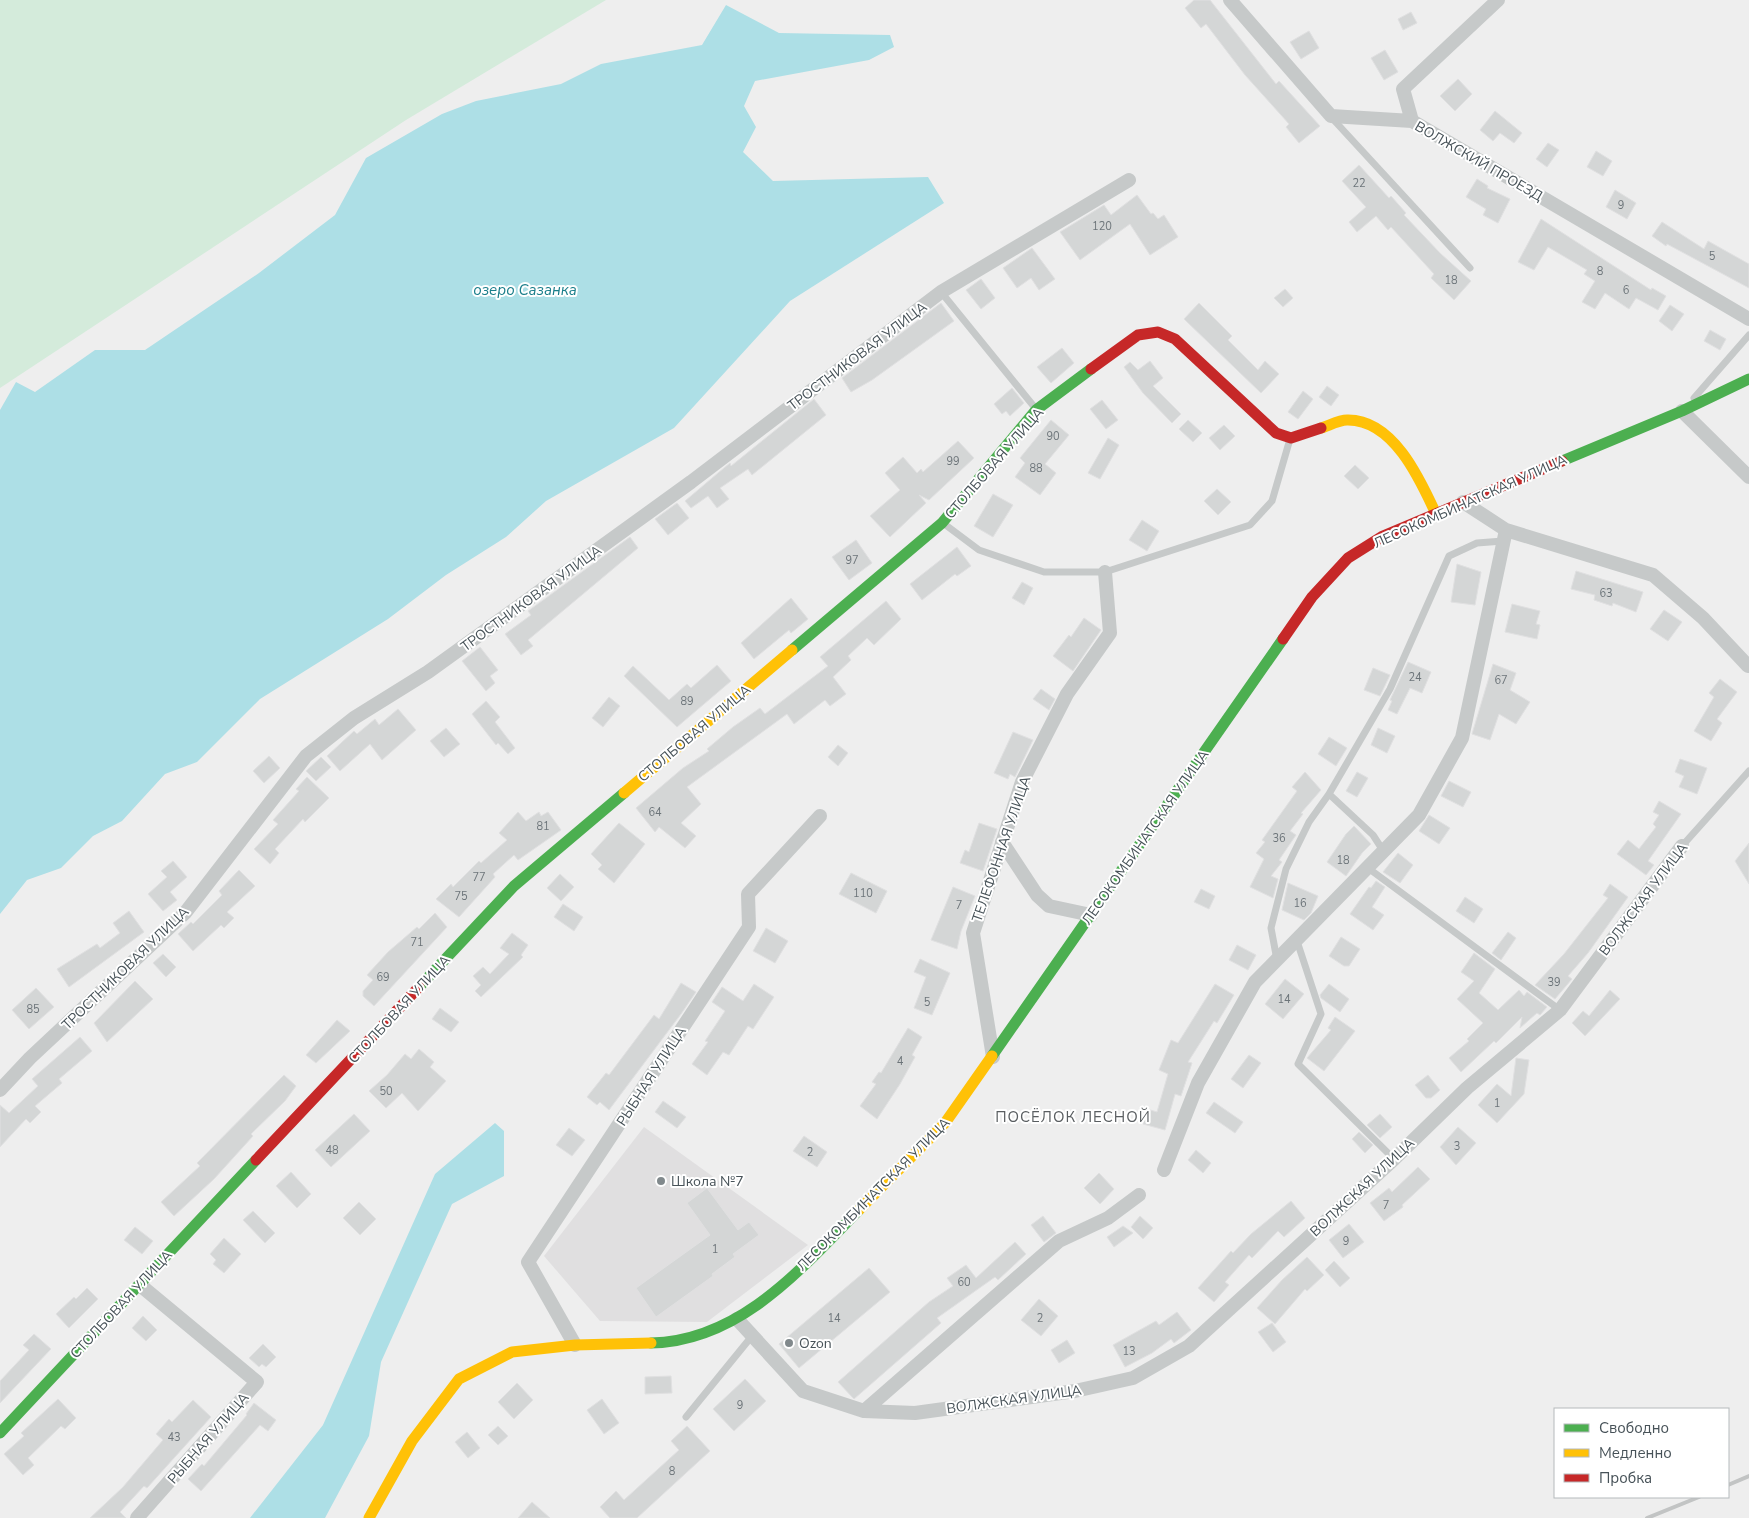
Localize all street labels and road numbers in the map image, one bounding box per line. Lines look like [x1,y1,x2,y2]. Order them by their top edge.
street label: ВОЛЖСКИЙ ПРОЕЗД [1411,117,1546,206]
street label: ТРОСТНИКОВАЯ УЛИЦА [784,298,931,415]
street label: СТОЛБОВАЯ УЛИЦА [941,404,1048,523]
street label: ЛЕСОКОМБИНАТСКАЯ УЛИЦА [1371,450,1570,553]
street label: ТРОСТНИКОВАЯ УЛИЦА [457,541,606,656]
street label: СТОЛБОВАЯ УЛИЦА [634,681,755,786]
street label: ЛЕСОКОМБИНАТСКАЯ УЛИЦА [1078,746,1213,929]
street label: ТЕЛЕФОННАЯ УЛИЦА [968,774,1035,925]
street label: ВОЛЖСКАЯ УЛИЦА [1595,839,1692,959]
street label: ТРОСТНИКОВАЯ УЛИЦА [58,903,193,1034]
street label: СТОЛБОВАЯ УЛИЦА [344,951,455,1068]
street label: РЫБНАЯ УЛИЦА [612,1023,691,1130]
street label: ЛЕСОКОМБИНАТСКАЯ УЛИЦА [793,1114,954,1275]
street label: ВОЛЖСКАЯ УЛИЦА [1306,1134,1419,1241]
street label: СТОЛБОВАЯ УЛИЦА [66,1246,177,1363]
street label: ВОЛЖСКАЯ УЛИЦА [945,1381,1083,1418]
street label: РЫБНАЯ УЛИЦА [164,1389,253,1488]

